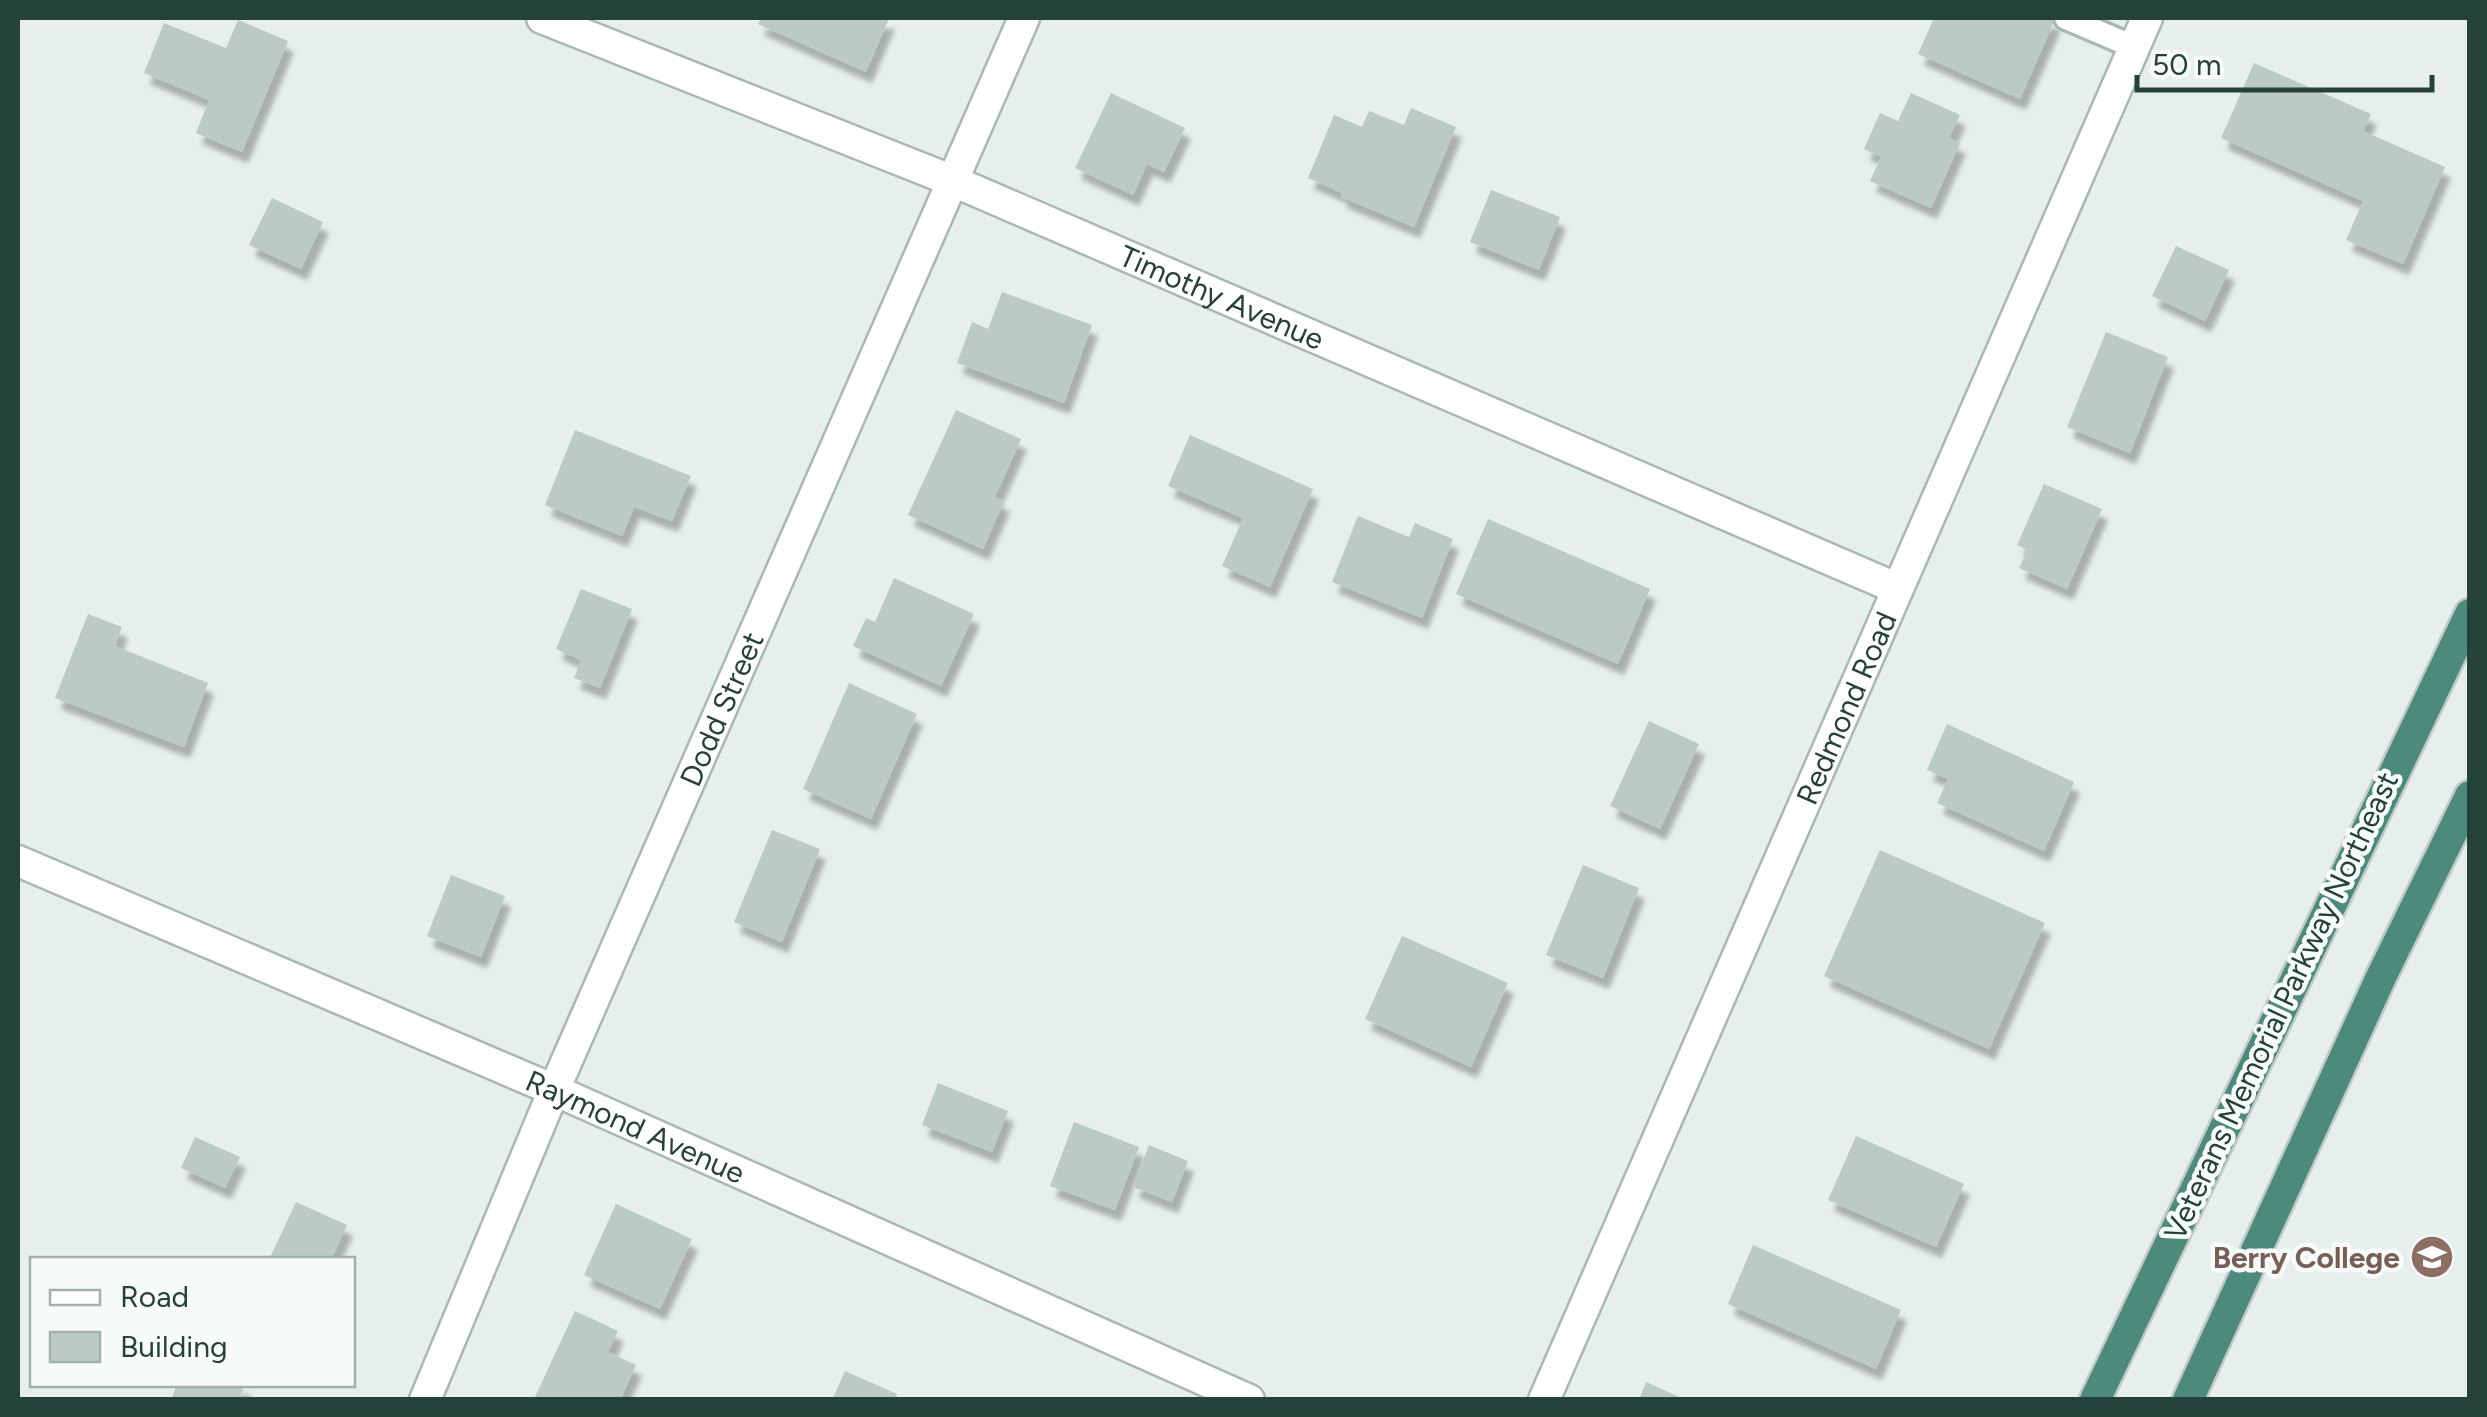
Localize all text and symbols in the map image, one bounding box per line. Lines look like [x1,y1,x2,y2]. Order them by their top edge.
scale bar [2137,30,2432,92]
text: 50 m [2152,46,2221,83]
street label: Timothy Avenue [1114,237,1330,357]
street label: Redmond Road [1788,606,1904,810]
street label: Dodd Street [671,626,771,792]
street label: Veterans Memorial Parkway Northeast [2156,766,2406,1246]
street label: Raymond Avenue [520,1062,751,1191]
school or university icon: Berry College [2409,1234,2455,1280]
place label: Berry College [2213,1239,2400,1276]
legend [30,1257,355,1387]
text: Road [120,1278,189,1315]
text: Building [120,1328,228,1365]

